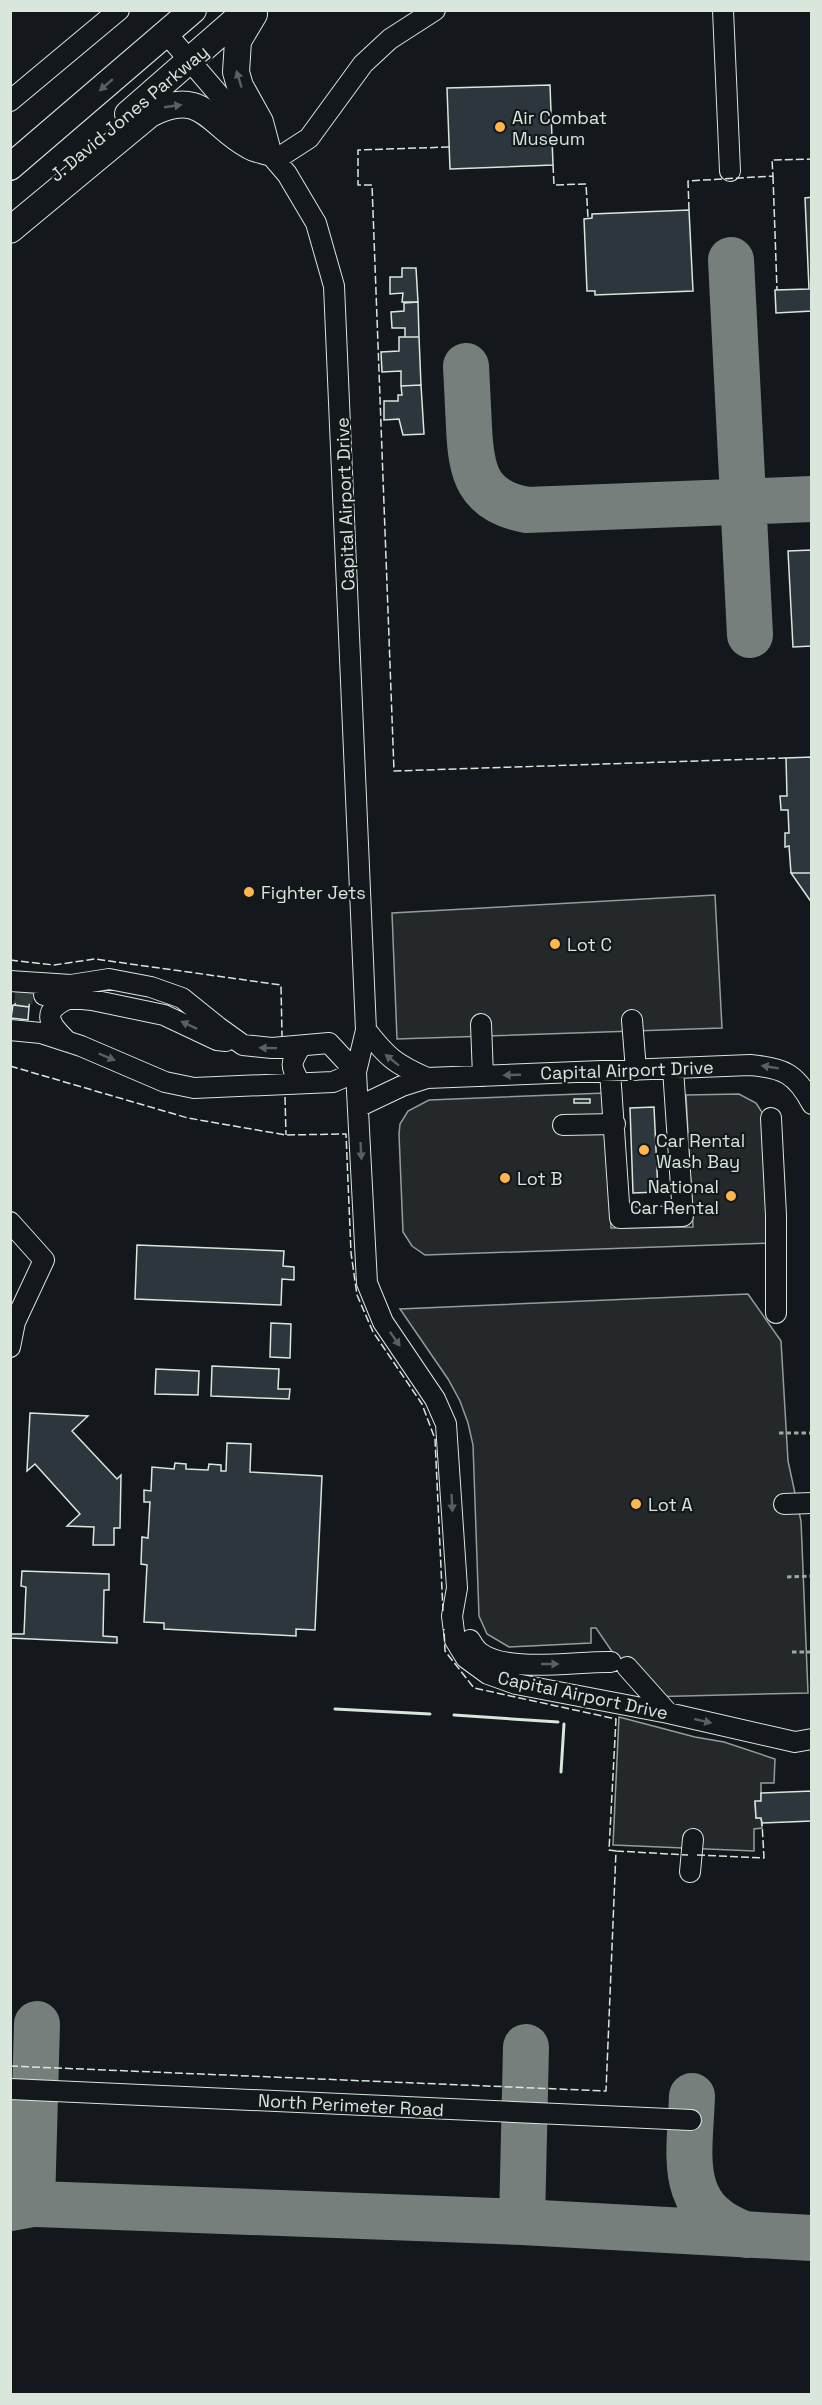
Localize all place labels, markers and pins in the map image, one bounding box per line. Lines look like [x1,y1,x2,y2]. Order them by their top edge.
place label: Air Combat Museum [512,106,607,150]
marker: Air Combat Museum [493,120,507,134]
place label: Fighter Jets [261,881,366,904]
marker: Fighter Jets [242,885,256,899]
place label: Lot C [567,933,612,956]
marker: Lot C [548,937,562,951]
place label: Car Rental Wash Bay [656,1129,745,1173]
marker: Car Rental Wash Bay [637,1143,651,1157]
place label: Lot B [517,1167,562,1190]
marker: Lot B [498,1171,512,1185]
place label: National Car Rental [630,1175,719,1219]
marker: National Car Rental [724,1189,738,1203]
place label: Lot A [648,1493,693,1516]
marker: Lot A [629,1497,643,1511]

